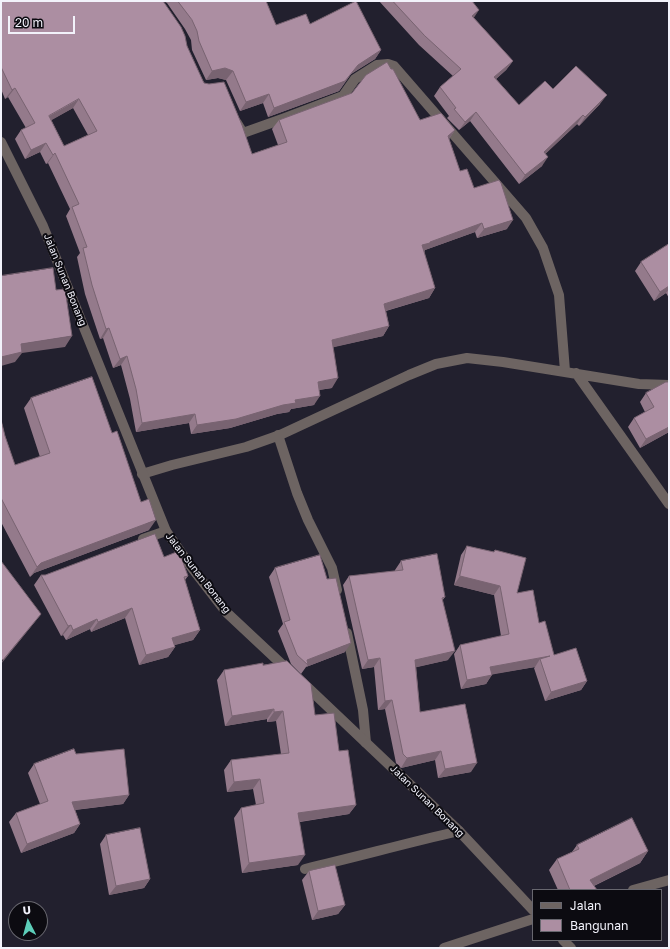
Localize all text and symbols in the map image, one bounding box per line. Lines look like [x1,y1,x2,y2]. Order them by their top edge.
scale bar [10,8,77,34]
text: 20 m [15,15,43,30]
street label: Jalan Sunan Bonang [41,232,89,328]
street label: Jalan Sunan Bonang [163,531,233,615]
street label: Jalan Sunan Bonang [387,763,467,839]
legend [532,889,662,941]
text: Jalan [570,898,601,913]
north arrow [8,901,48,941]
text: U [22,903,31,916]
text: Bangunan [570,918,628,933]

